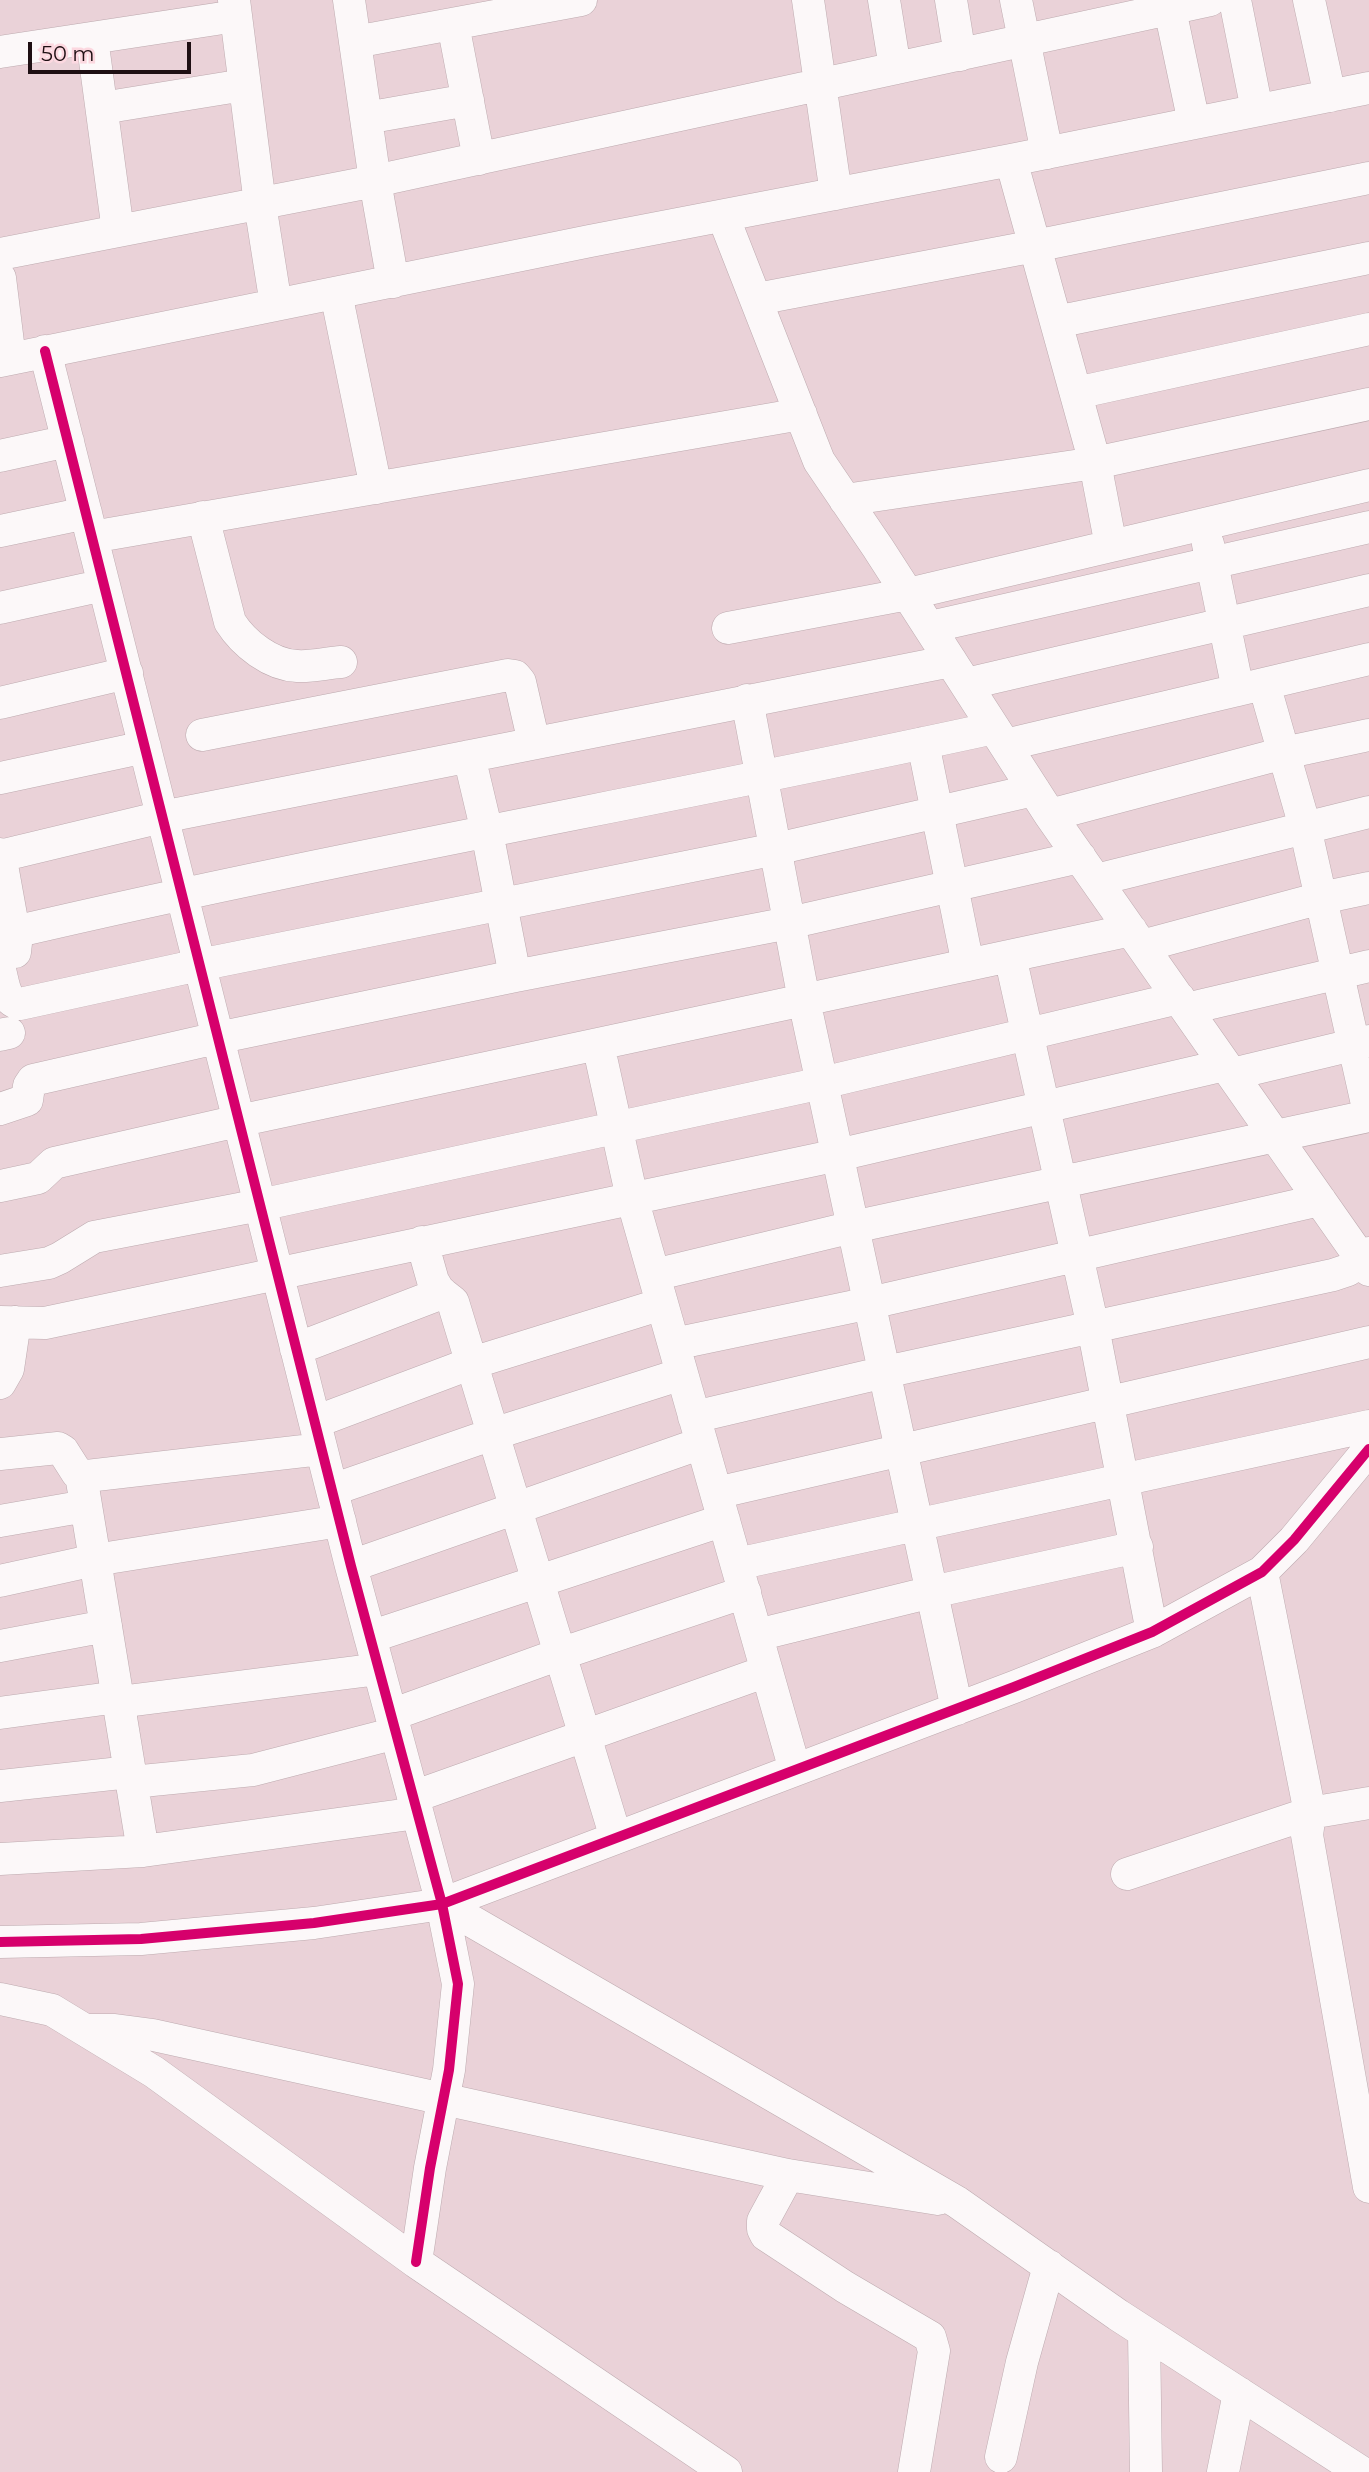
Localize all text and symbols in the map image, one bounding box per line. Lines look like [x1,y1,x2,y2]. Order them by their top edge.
scale bar [32,28,194,72]
text: 50 m [41,41,95,66]

